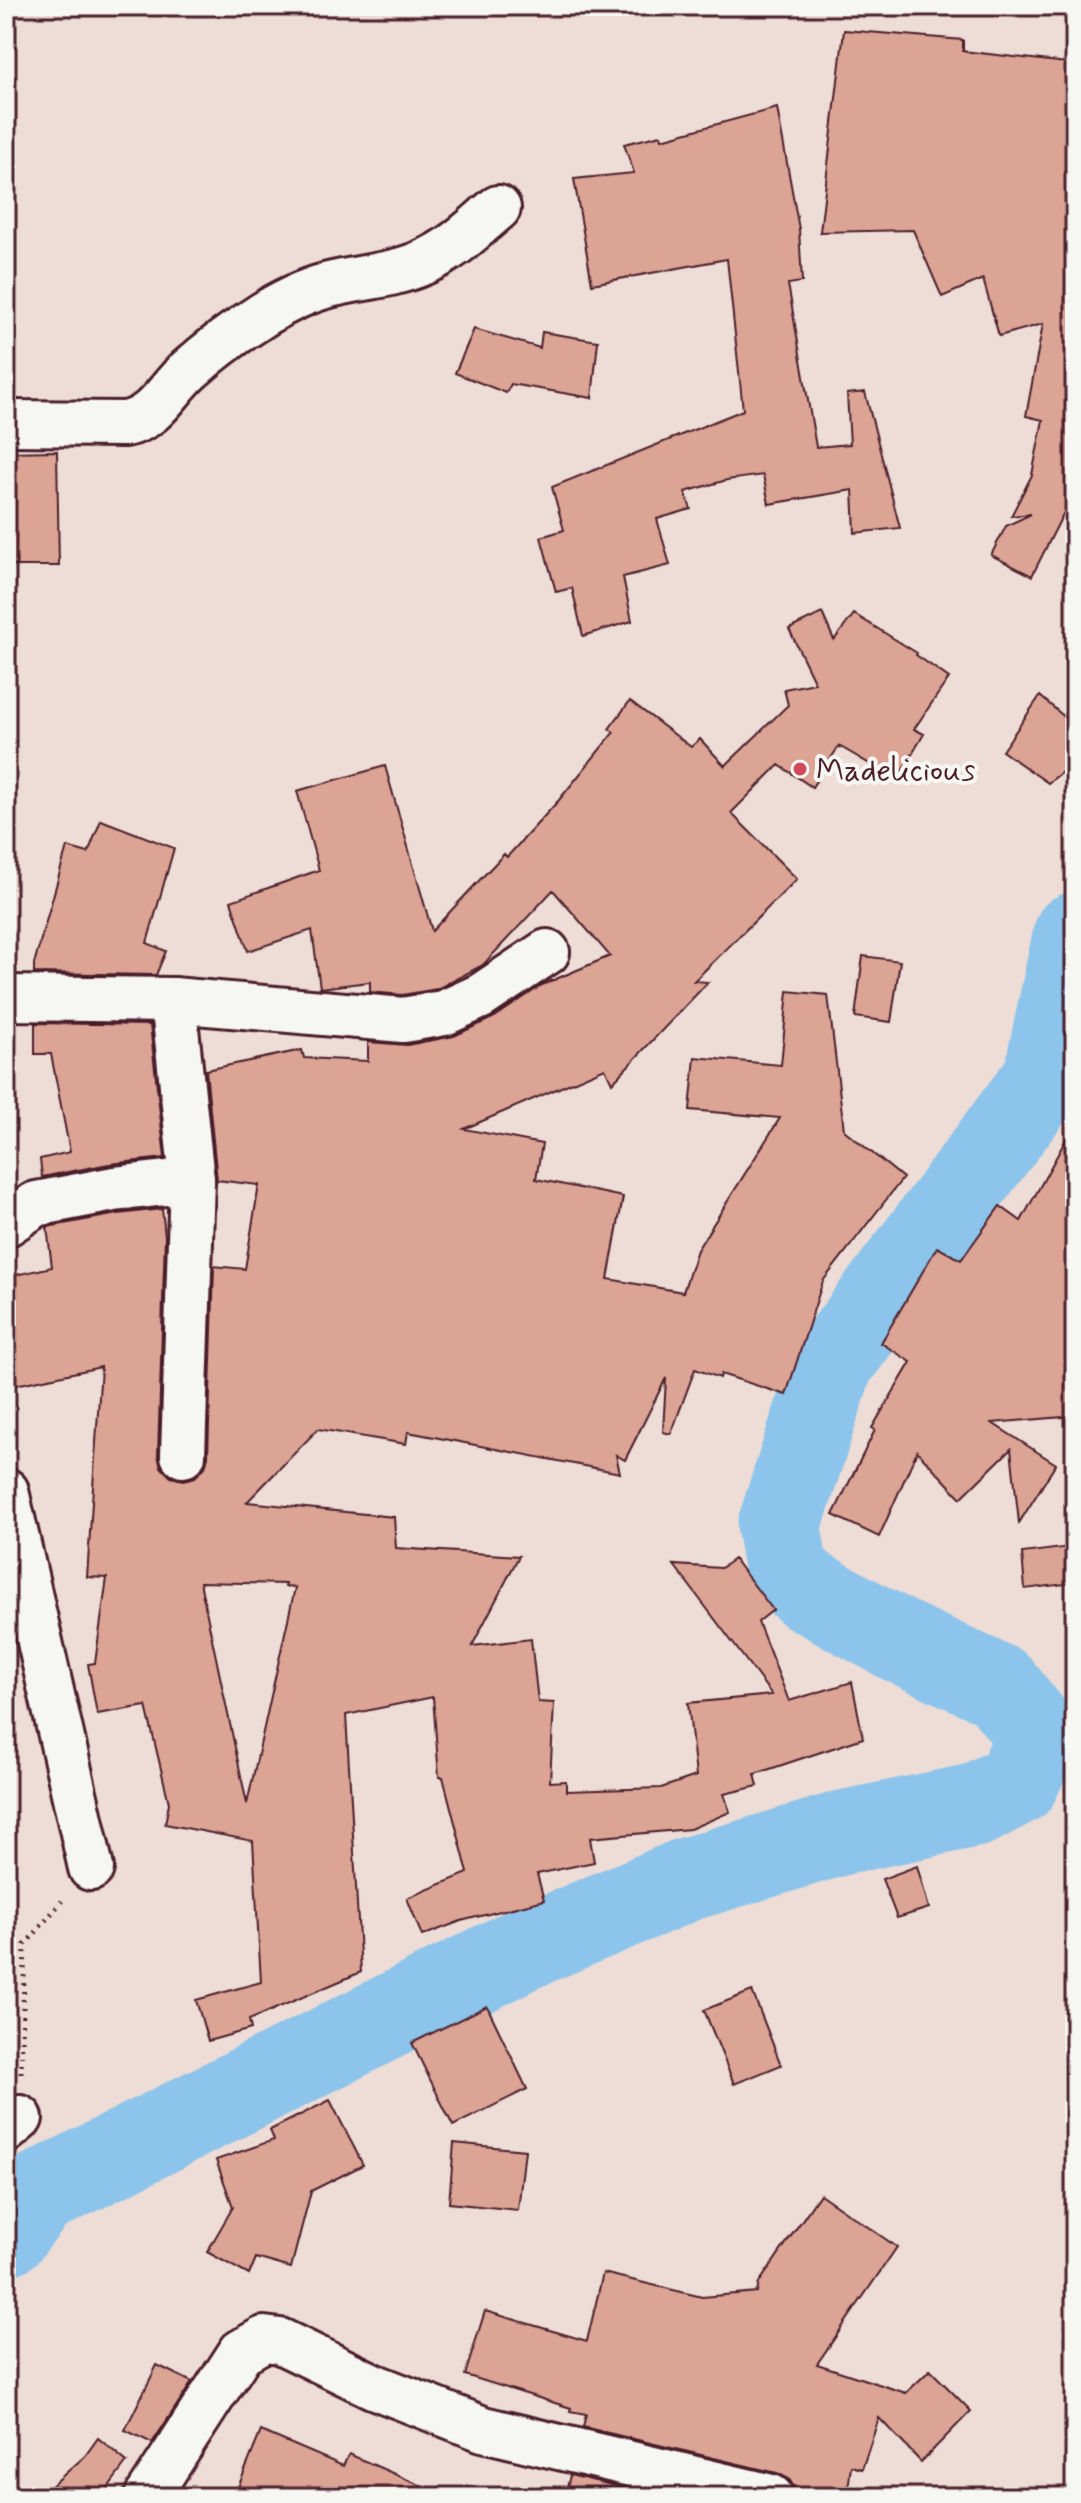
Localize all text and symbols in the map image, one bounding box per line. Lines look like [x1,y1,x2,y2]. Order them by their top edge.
place label: Madelicious [816,750,975,792]
marker: Madelicious [791,760,809,778]

